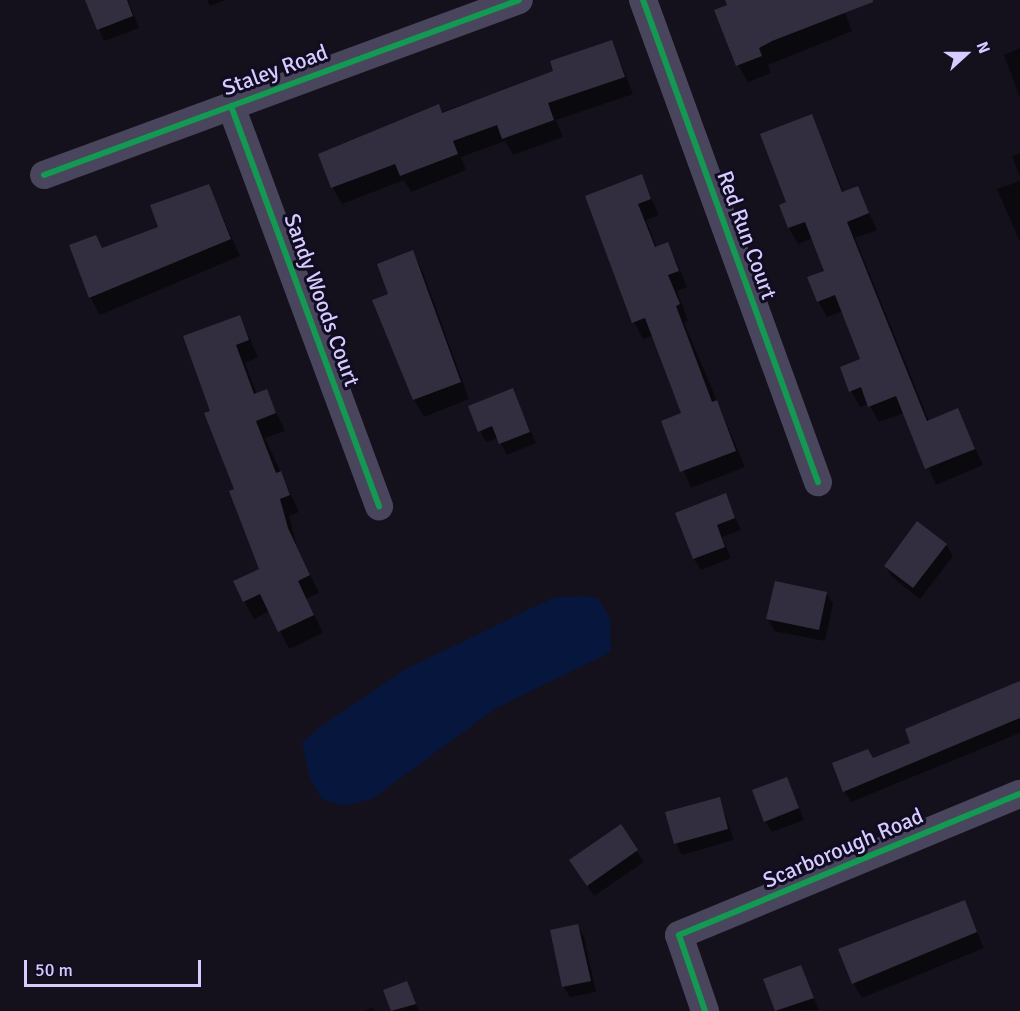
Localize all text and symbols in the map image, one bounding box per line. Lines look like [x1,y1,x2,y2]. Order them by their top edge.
north arrow [936,24,996,84]
street label: Staley Road [219,39,331,101]
text: N [971,39,994,56]
street label: Red Run Court [712,167,782,303]
street label: Sandy Woods Court [278,210,366,390]
street label: Scarborough Road [759,802,927,894]
scale bar [27,948,204,986]
text: 50 m [35,959,73,981]

